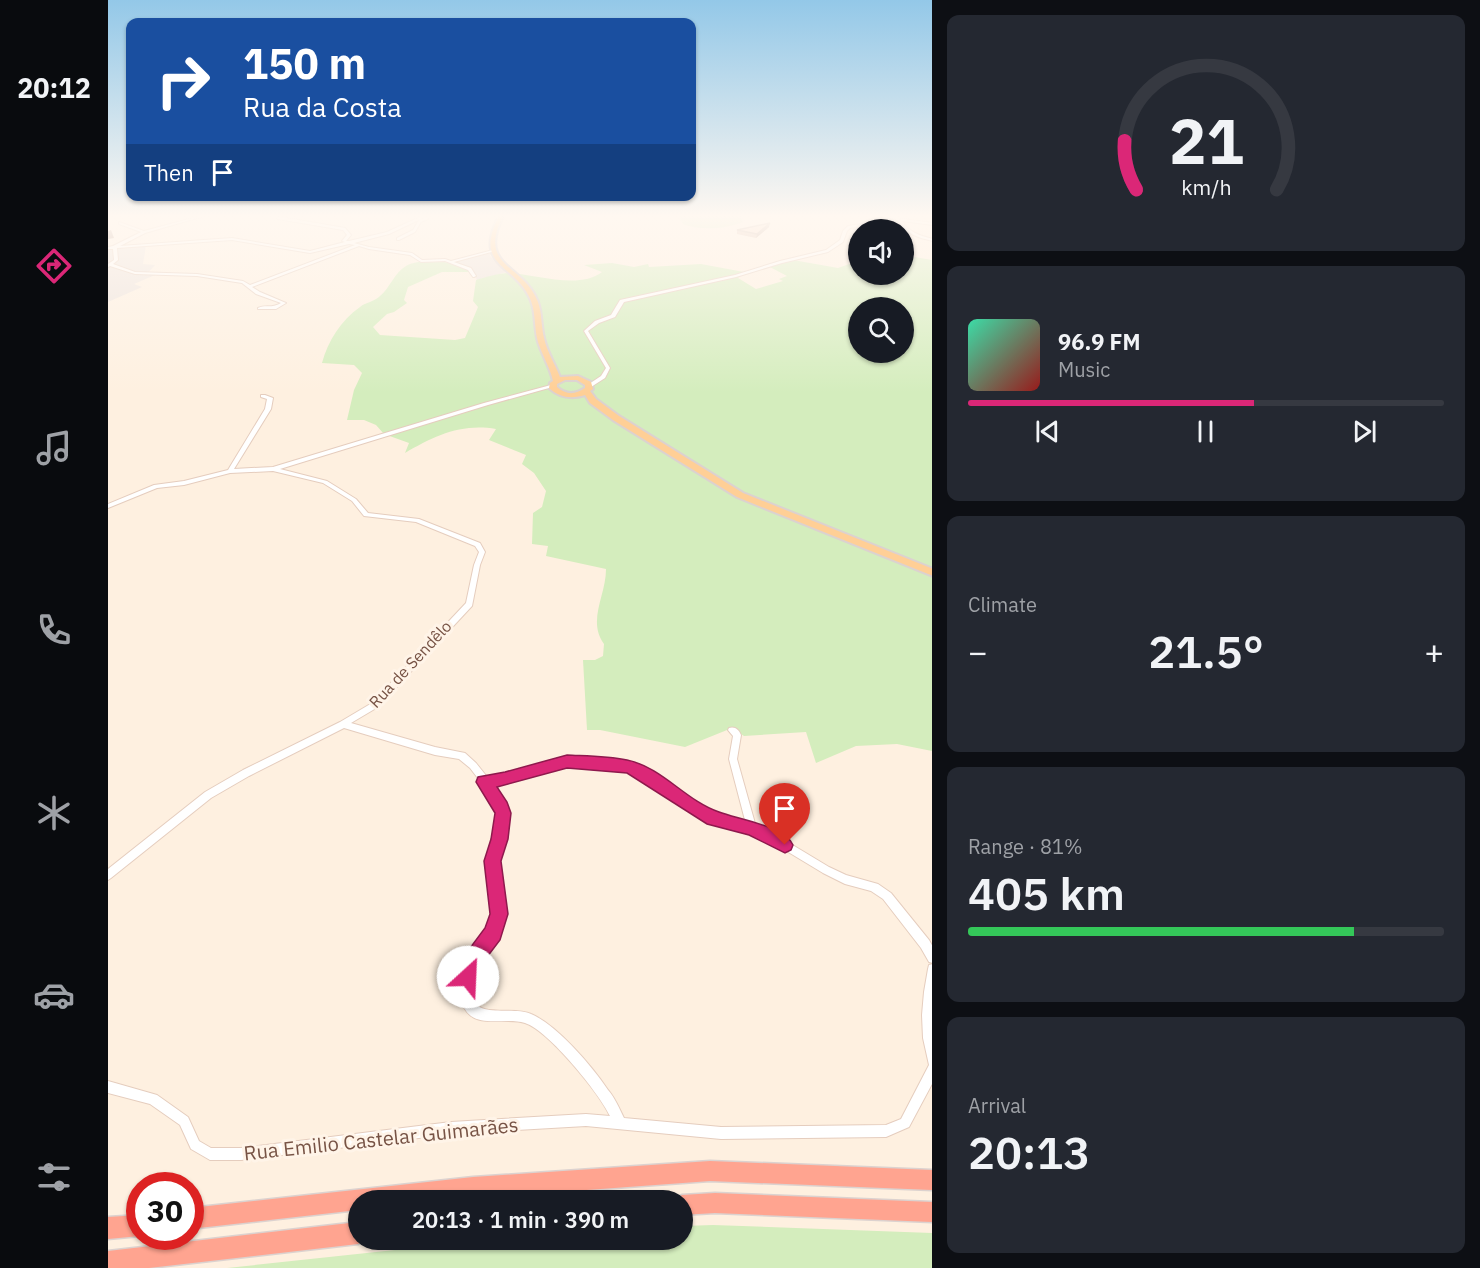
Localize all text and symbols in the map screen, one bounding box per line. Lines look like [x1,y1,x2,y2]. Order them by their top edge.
text: 150 m [243,36,366,91]
icon: right [144,42,222,120]
text: 20:12 [17,70,91,105]
text: Rua da Costa [243,89,402,124]
text: 21 [1169,100,1243,181]
icon: arrive [206,156,239,189]
text: Then [144,158,194,187]
text: km/h [1181,173,1231,201]
map controls [848,219,914,363]
button: sound [848,219,914,285]
icon: directions [33,245,75,287]
button: search [848,297,914,363]
text: 96.9 FM [1058,327,1141,356]
text: Music [1058,356,1110,383]
icon: previous [1031,415,1064,448]
icon: pause [1189,415,1222,448]
icon: next [1348,415,1381,448]
icon: music [33,427,75,469]
text: Climate [968,591,1037,618]
icon: phone [33,609,75,651]
street label: Rua de Sendêlo [364,616,456,712]
text: 21.5° [1148,622,1264,680]
text: − [968,630,988,673]
text: + [1424,630,1444,673]
pin [759,783,810,845]
icon: climate [33,792,75,834]
icon: arrive [768,792,801,825]
text: Range · 81% [968,833,1083,860]
text: 405 km [968,864,1125,922]
position arrow [436,945,500,1009]
icon: car [33,974,75,1016]
text: Arrival [968,1092,1026,1119]
street label: Rua Emilio Castelar Guimarães [242,1111,520,1166]
text: 20:13 [968,1123,1090,1181]
icon: filters [33,1156,75,1198]
speed limit sign: 30 [126,1172,204,1250]
text: 20:13 · 1 min · 390 m [412,1205,629,1234]

